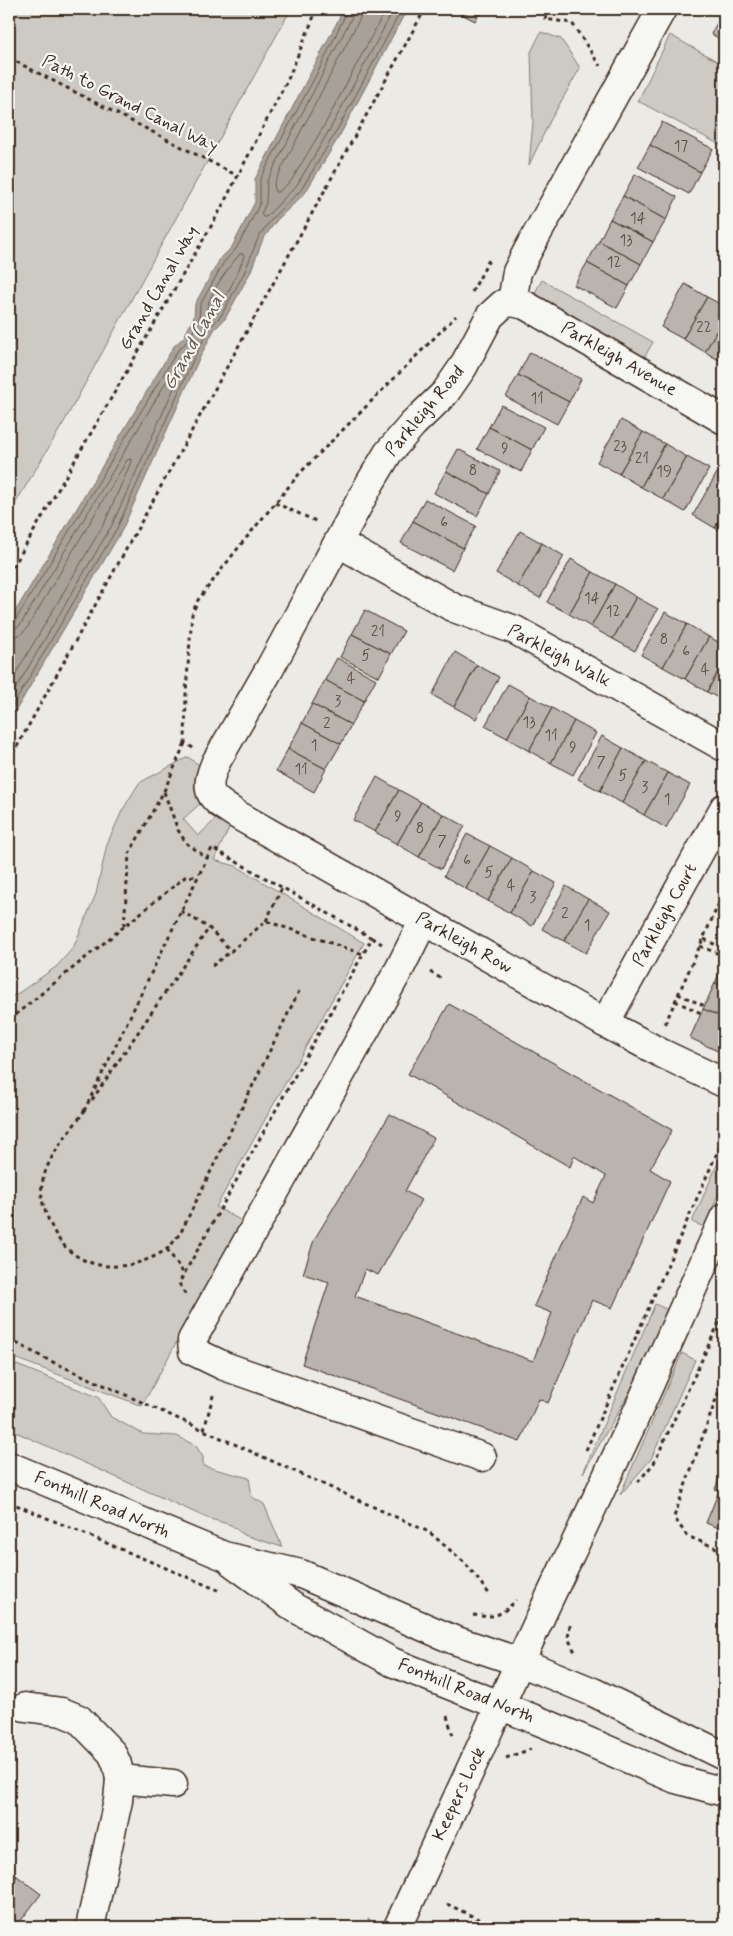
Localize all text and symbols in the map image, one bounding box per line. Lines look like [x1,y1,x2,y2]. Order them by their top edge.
street label: Path to Grand Canal Way [38,49,222,159]
house number: 17 [674,137,689,157]
house number: 14 [630,209,646,229]
street label: Grand Canal Way [115,222,203,354]
house number: 13 [619,231,633,251]
house number: 12 [607,253,621,273]
water label: Grand Canal [158,289,230,393]
street label: Parkleigh Avenue [557,316,681,402]
house number: 22 [696,318,712,338]
street label: Parkleigh Road [380,360,470,462]
house number: 11 [530,389,544,409]
house number: 23 [613,437,627,457]
house number: 9 [501,439,509,459]
house number: 21 [635,449,649,469]
house number: 8 [469,461,477,481]
house number: 19 [656,462,672,482]
house number: 6 [440,513,448,533]
house number: 14 [584,589,600,609]
house number: 12 [606,602,620,622]
street label: Parkleigh Walk [503,619,615,693]
house number: 21 [371,622,385,642]
house number: 8 [660,630,668,650]
house number: 6 [682,642,690,662]
house number: 5 [361,646,371,666]
house number: 4 [701,660,710,680]
house number: 4 [347,669,356,689]
house number: 3 [335,692,342,712]
house number: 13 [522,713,536,733]
house number: 2 [323,714,331,734]
house number: 11 [544,726,558,746]
house number: 1 [311,736,317,756]
house number: 9 [569,738,577,758]
house number: 7 [596,753,606,773]
house number: 11 [294,760,308,780]
house number: 5 [618,766,628,786]
house number: 3 [642,778,649,798]
house number: 1 [664,790,670,810]
house number: 9 [394,807,402,827]
house number: 8 [416,819,424,839]
house number: 7 [437,832,447,852]
house number: 6 [463,851,471,871]
street label: Parkleigh Court [627,859,703,971]
house number: 5 [484,863,494,883]
house number: 4 [507,876,516,896]
house number: 3 [530,888,537,908]
house number: 2 [561,904,569,924]
street label: Parkleigh Row [411,906,517,980]
house number: 1 [584,916,590,936]
street label: Fonthill Road North [31,1466,173,1544]
street label: Fonthill Road North [394,1653,538,1729]
street label: Keepers Lock [427,1743,491,1845]

